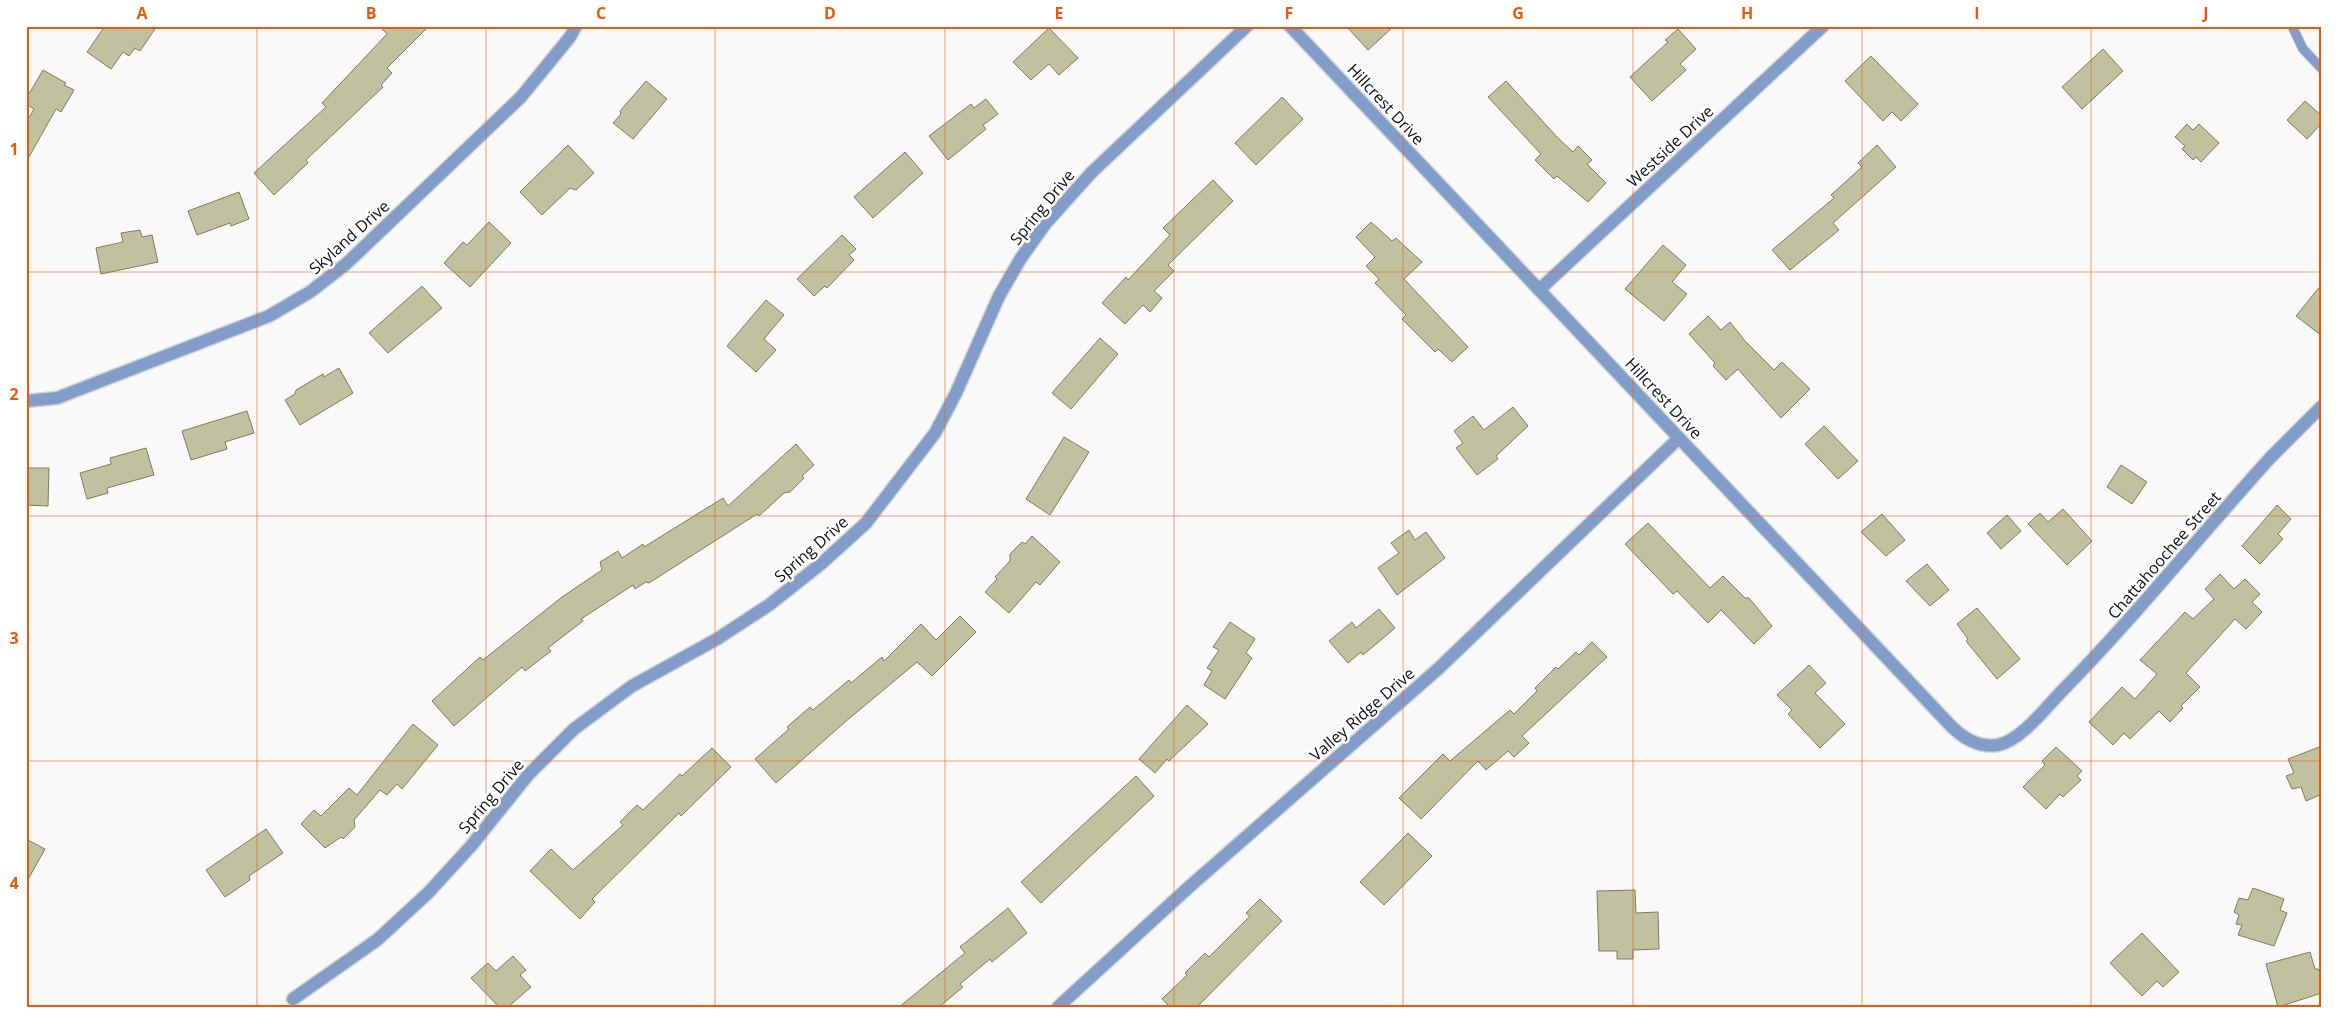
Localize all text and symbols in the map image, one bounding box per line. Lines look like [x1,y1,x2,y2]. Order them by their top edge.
text: A [136,2,148,24]
text: B [366,2,376,24]
text: C [596,2,606,24]
text: D [824,2,836,24]
text: E [1055,2,1064,24]
text: F [1285,2,1293,24]
text: G [1512,2,1524,24]
text: H [1741,2,1753,24]
text: I [1974,2,1980,24]
text: J [2201,2,2209,24]
street label: Hillcrest Drive [1343,59,1429,149]
street label: Westside Drive [1622,100,1718,192]
text: 1 [9,138,19,160]
street label: Spring Drive [1005,165,1079,249]
street label: Skyland Drive [304,195,394,279]
street label: Hillcrest Drive [1621,353,1707,443]
text: 2 [9,383,19,405]
street label: Chattahoochee Street [2102,486,2226,624]
street label: Spring Drive [769,511,853,587]
text: 3 [9,627,19,649]
street label: Valley Ridge Drive [1305,662,1419,766]
street label: Spring Drive [453,754,529,838]
text: 4 [9,872,19,894]

